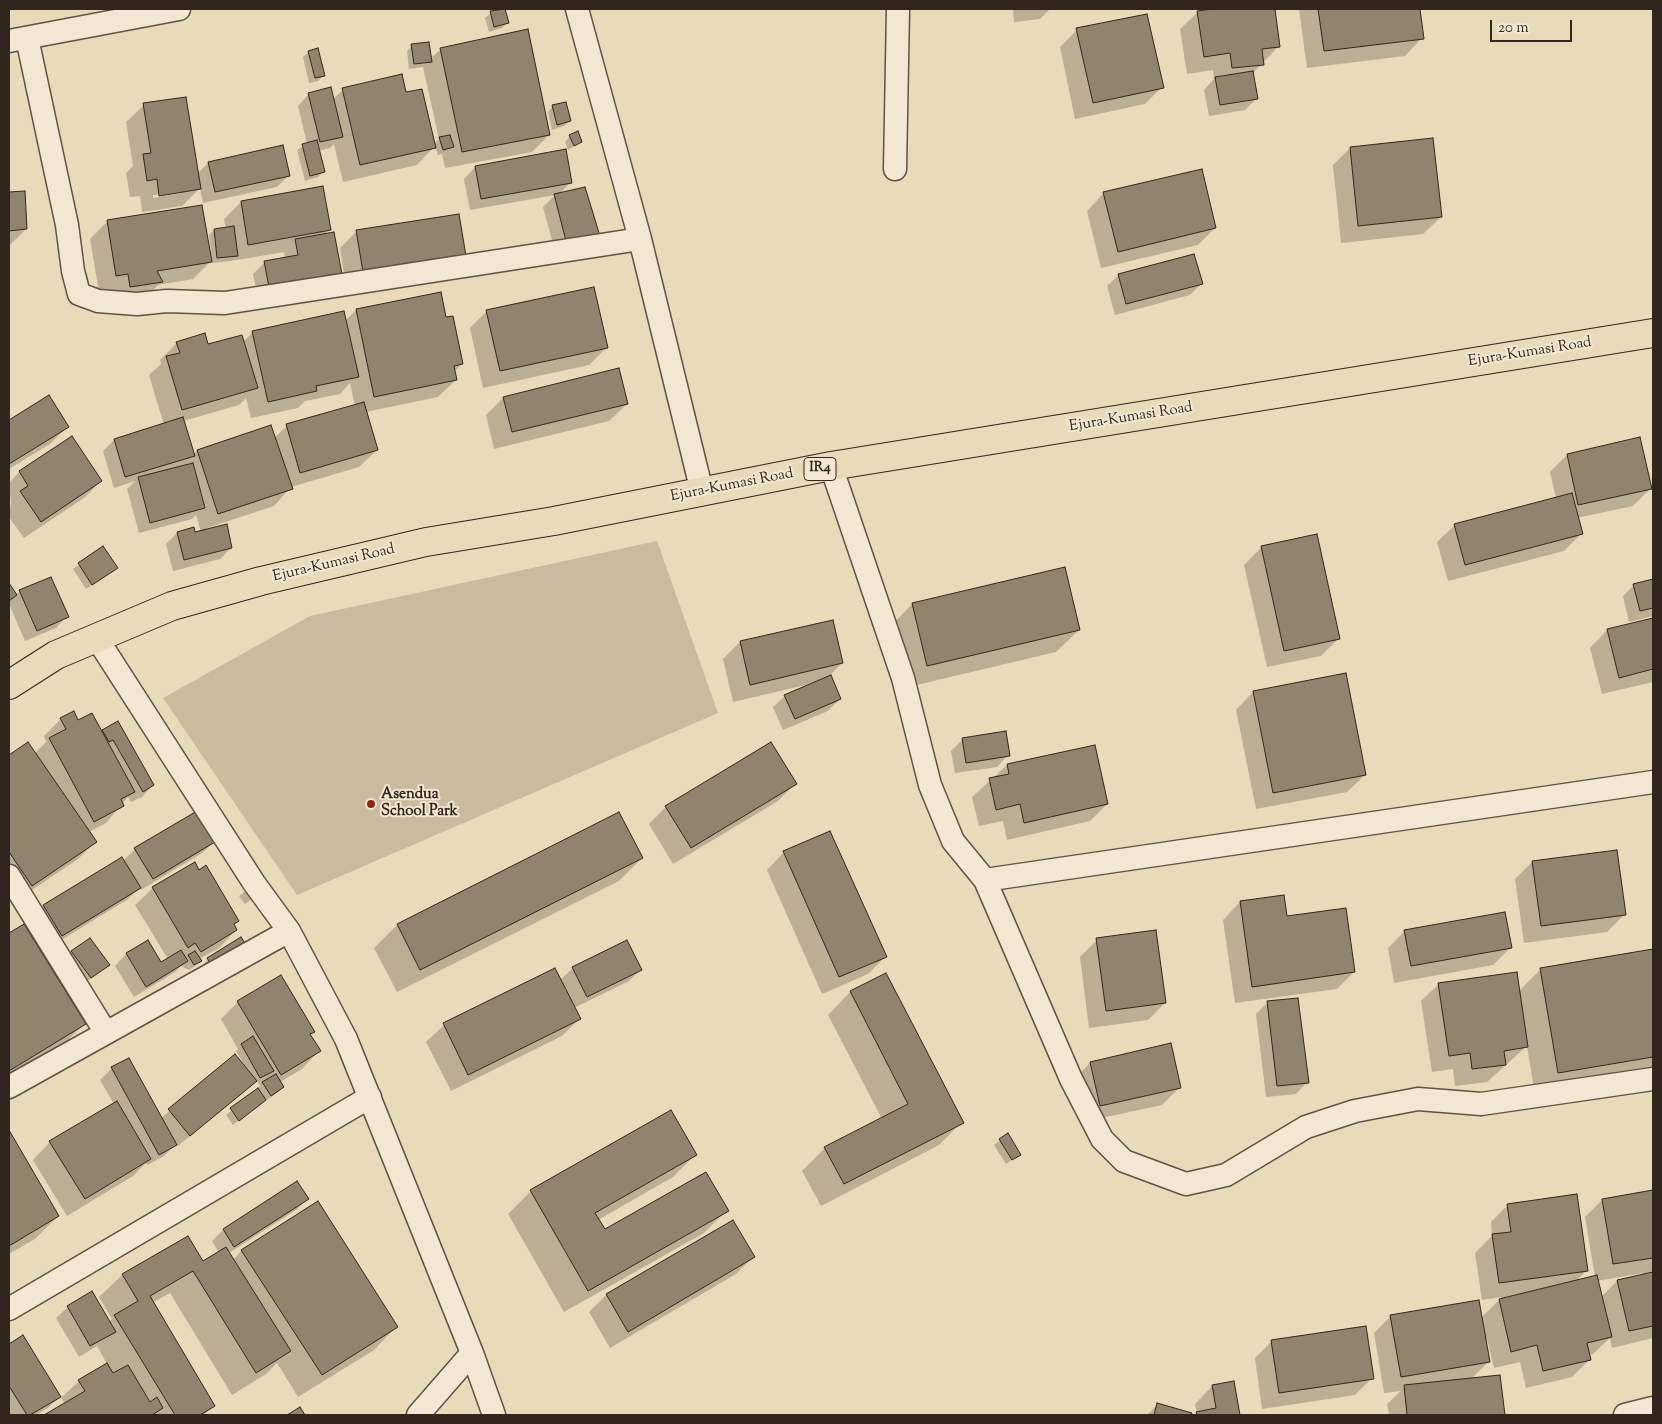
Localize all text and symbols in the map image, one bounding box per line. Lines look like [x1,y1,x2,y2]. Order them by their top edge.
scale bar [1492,10,1574,42]
text: 20 m [1498,18,1529,39]
street label: Ejura-Kumasi Road [1467,334,1593,372]
street label: Ejura-Kumasi Road [1068,399,1194,437]
road number: IR4 [804,458,836,480]
street label: Ejura-Kumasi Road [669,465,795,507]
street label: Ejura-Kumasi Road [271,541,397,587]
place label: Asendua School Park [381,786,458,821]
marker: Asendua School Park [365,798,377,810]

